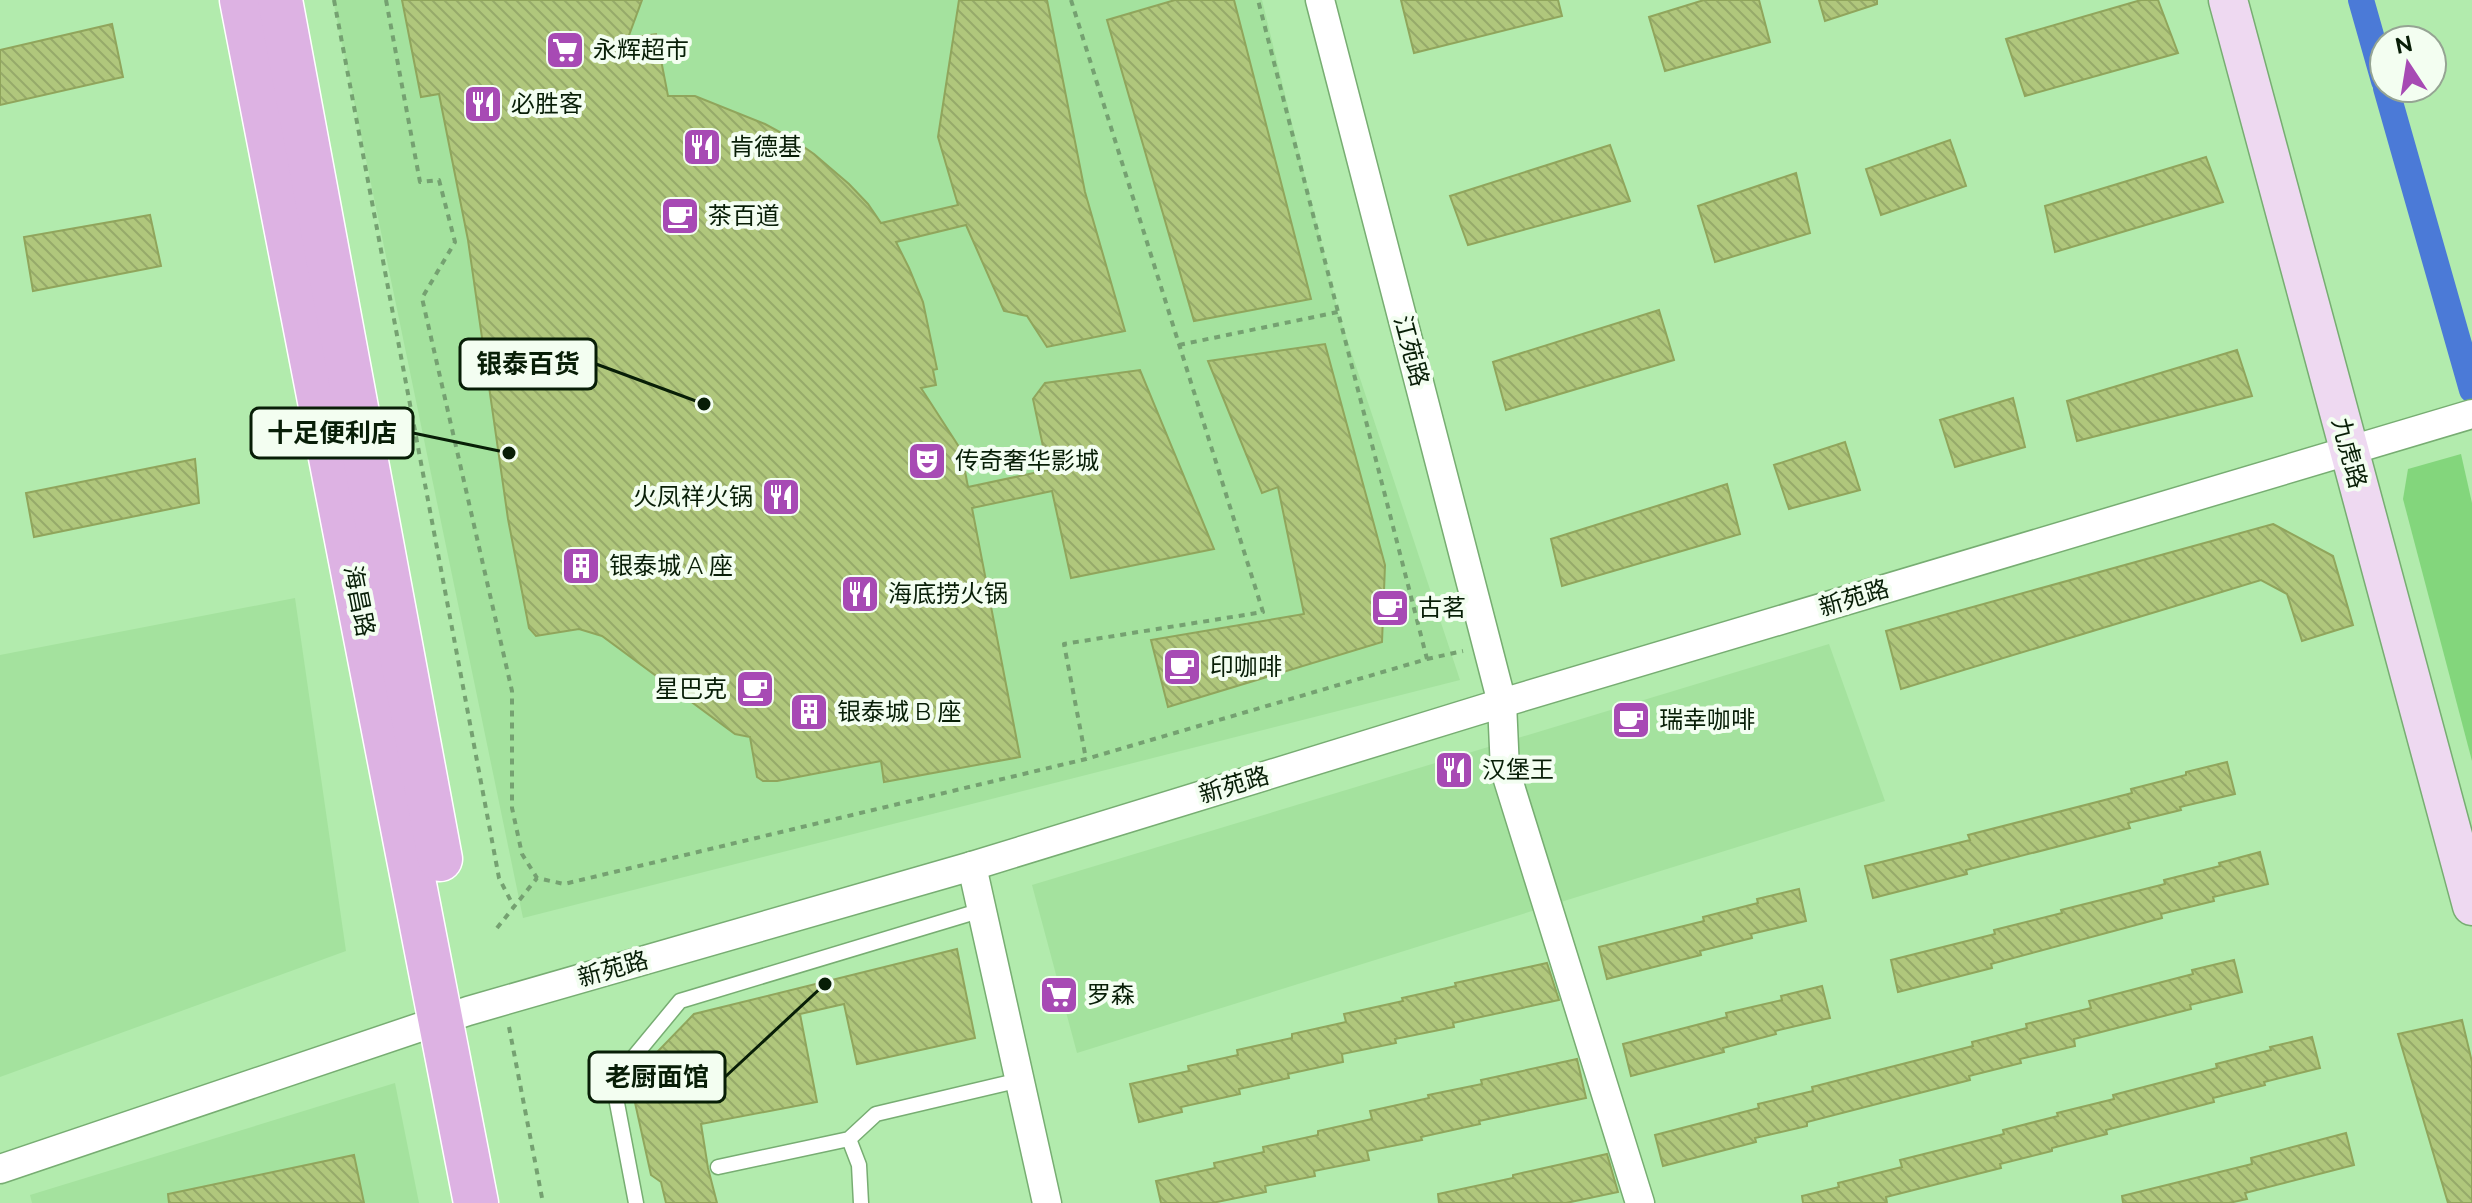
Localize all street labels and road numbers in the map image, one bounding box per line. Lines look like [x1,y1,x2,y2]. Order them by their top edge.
street label: 江苑路 [1388,312,1435,389]
street label: 九虎路 [2326,414,2373,491]
street label: 海昌路 [338,563,381,639]
street label: 新苑路 [1815,573,1893,622]
street label: 新苑路 [1195,760,1273,809]
street label: 新苑路 [574,945,651,992]

